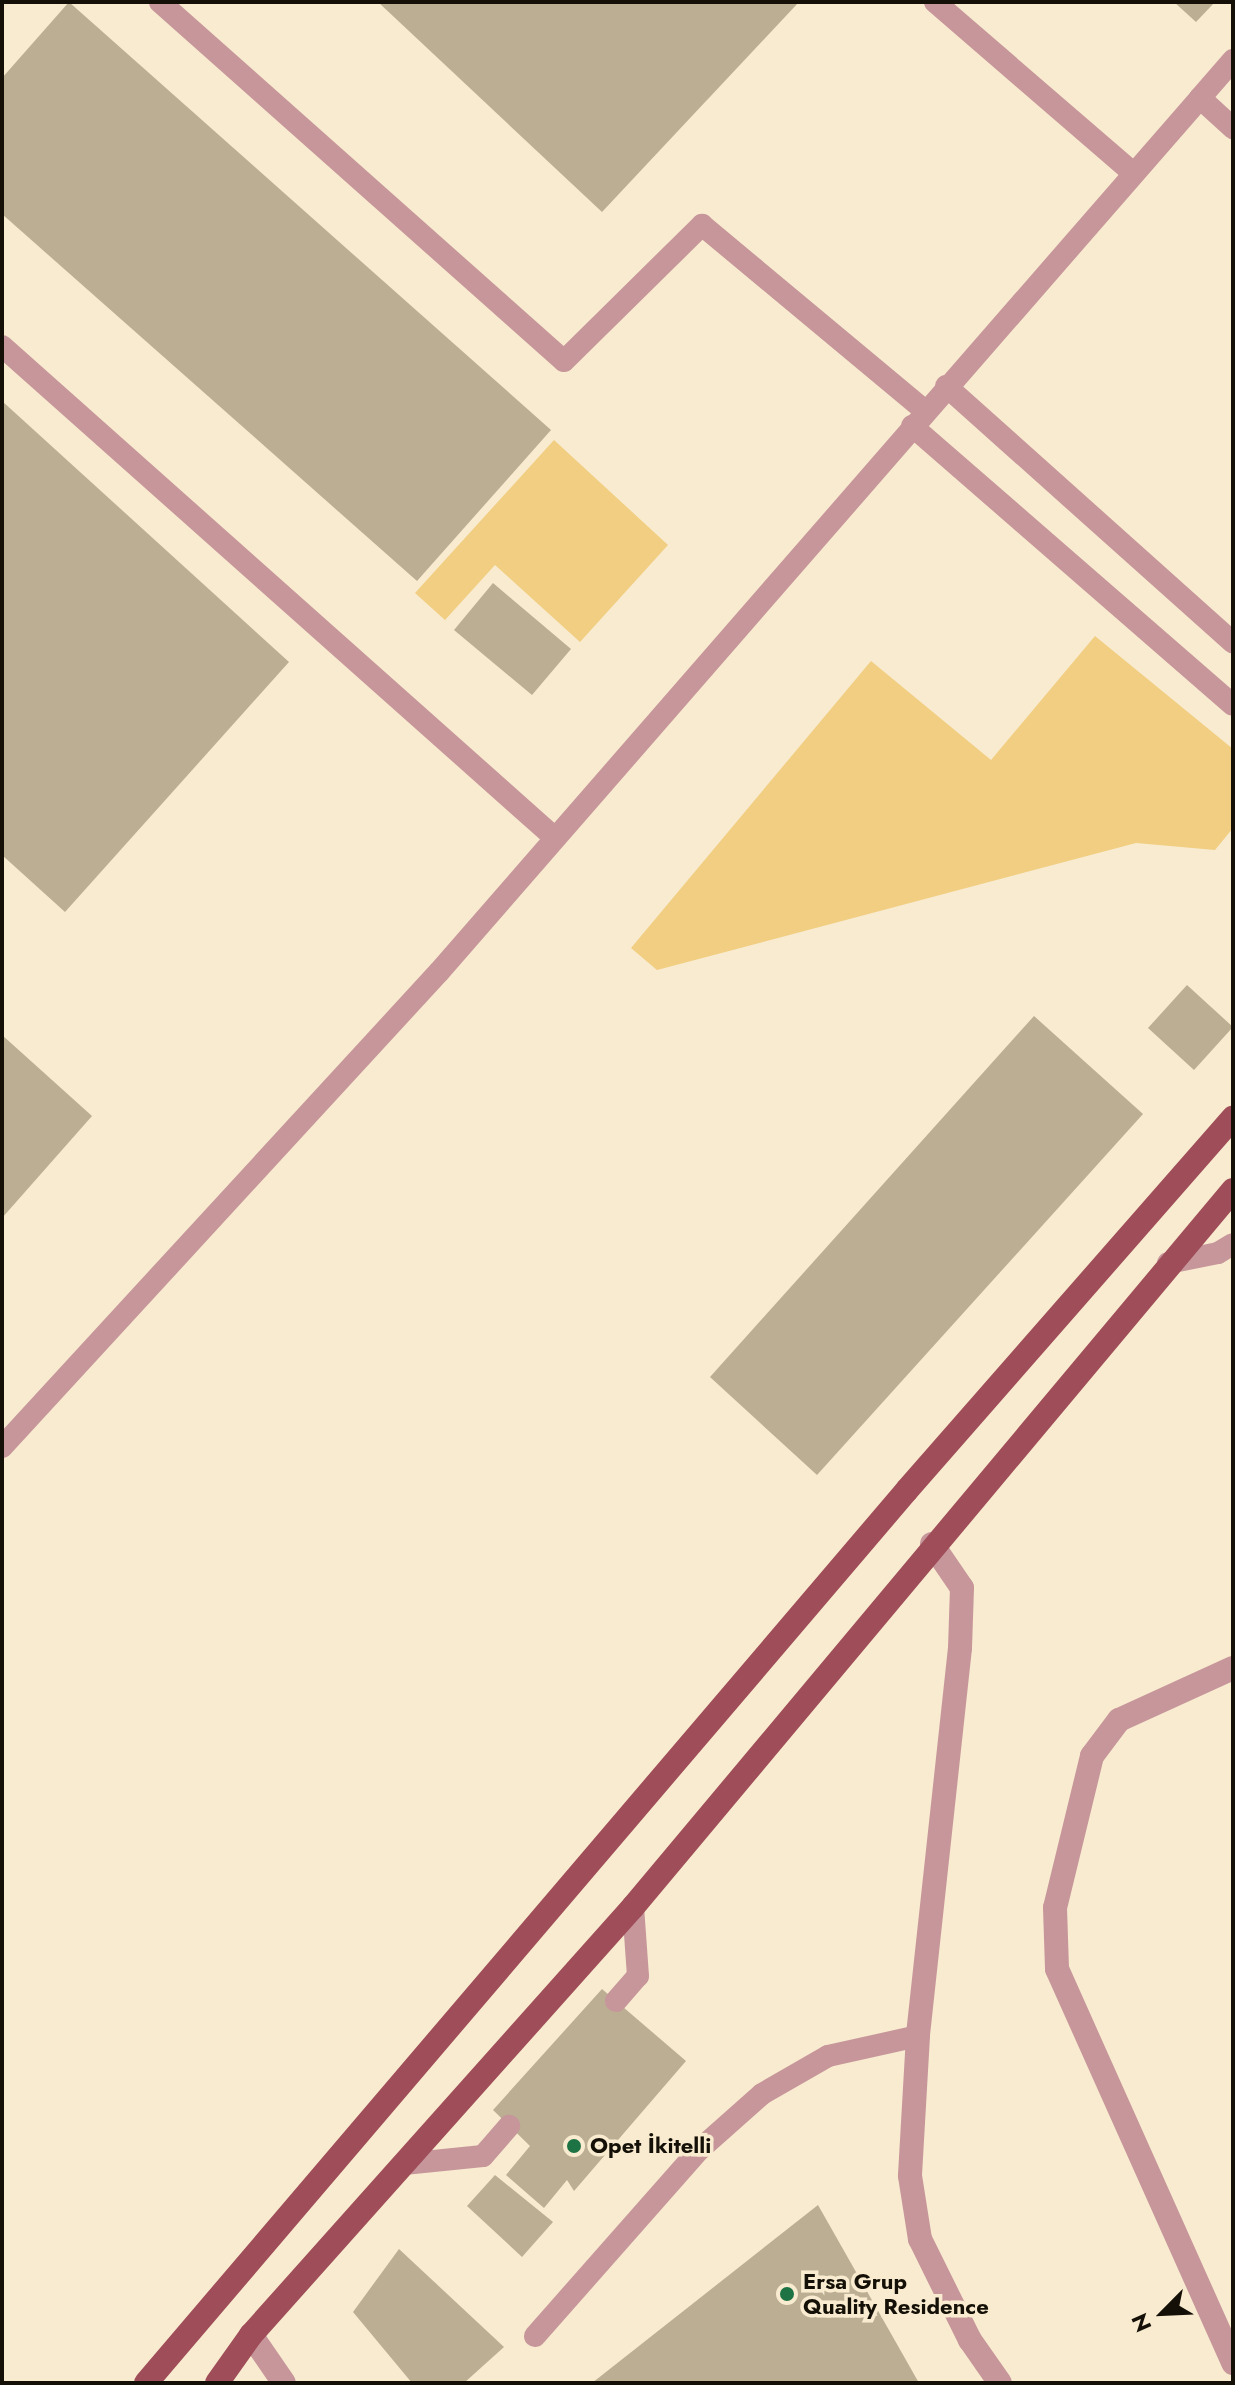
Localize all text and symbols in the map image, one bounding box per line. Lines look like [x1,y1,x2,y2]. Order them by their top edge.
place label: Opet İkitelli [590,2133,711,2159]
marker: Opet İkitelli [565,2137,583,2155]
place label: Ersa Grup Quality Residence [803,2268,989,2320]
north arrow [1123,2273,1203,2353]
marker: Ersa Grup Quality Residence [778,2285,796,2303]
text: N [1123,2308,1159,2337]

